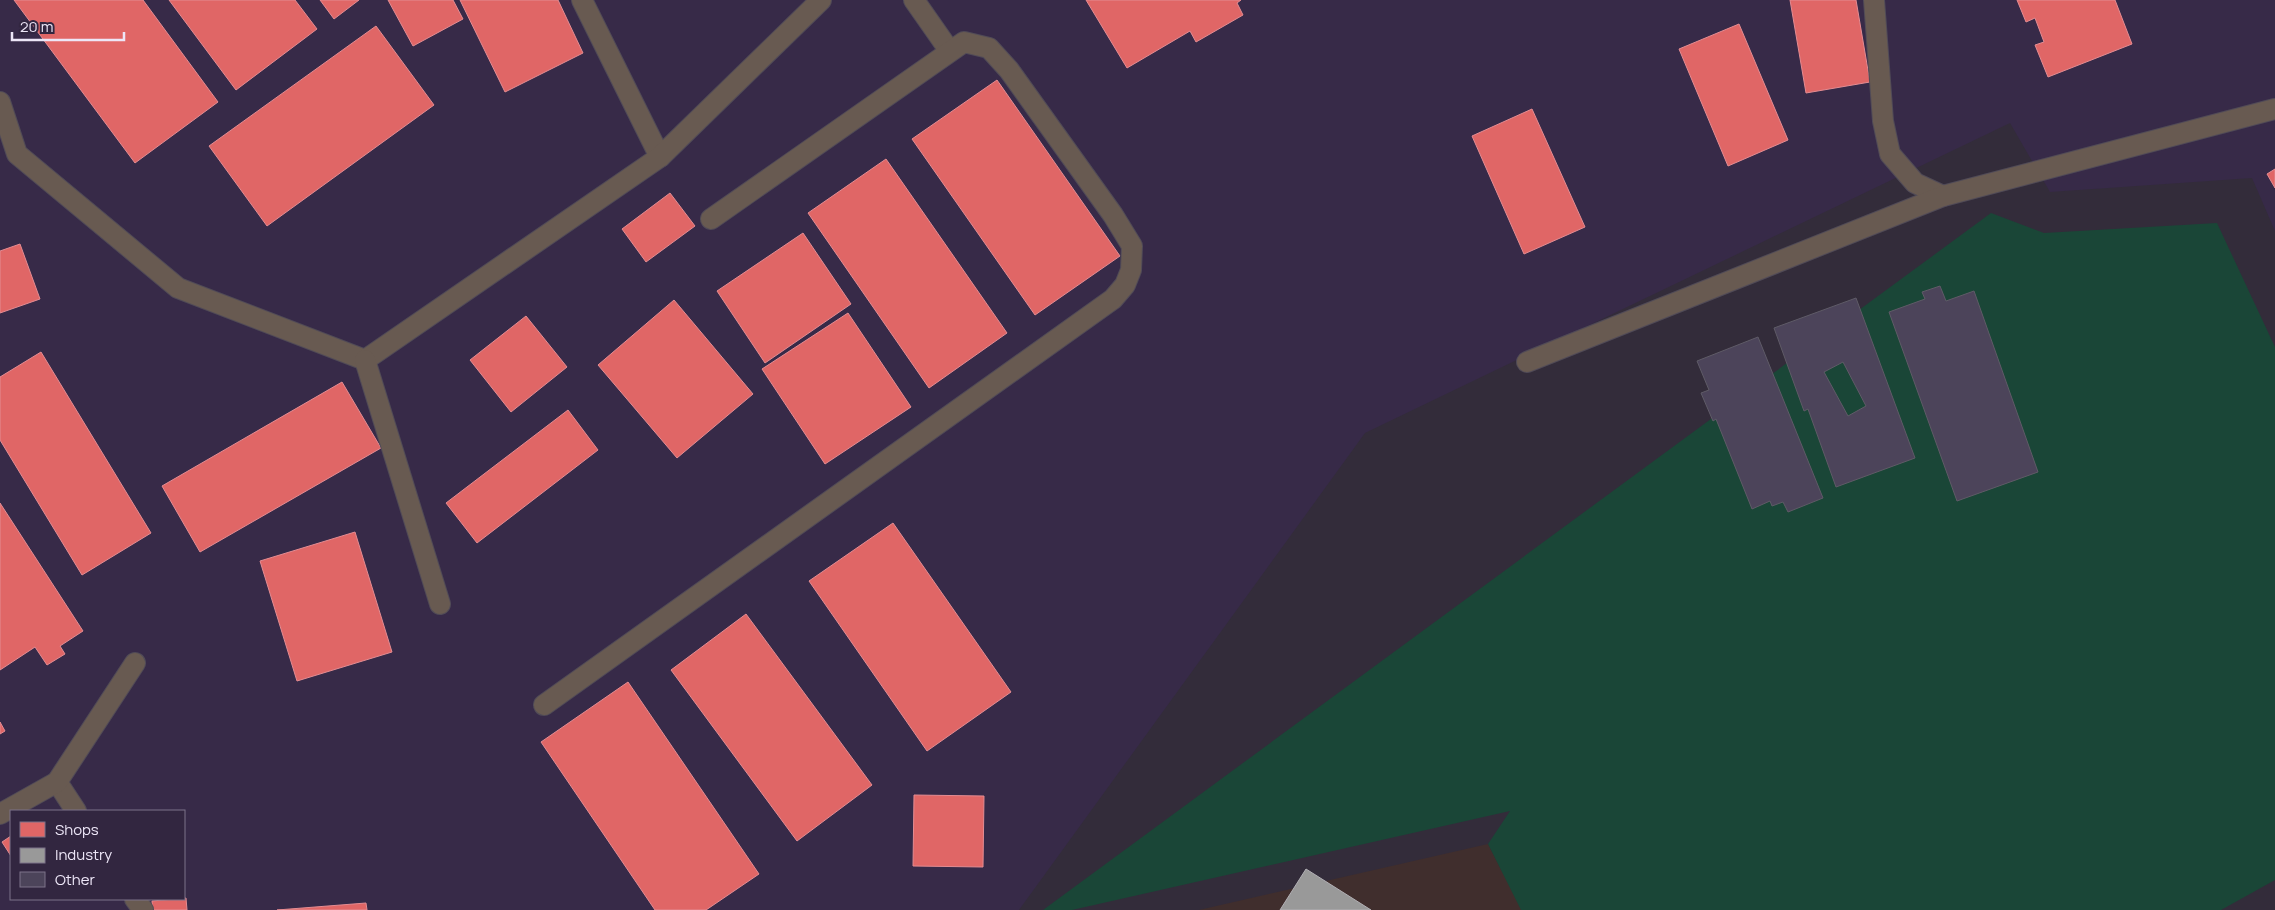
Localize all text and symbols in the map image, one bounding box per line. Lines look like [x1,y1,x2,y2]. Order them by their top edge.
scale bar [12,10,125,42]
text: 20 m [20,16,53,37]
legend [10,810,185,900]
text: Shops [55,819,99,840]
text: Industry [55,844,112,865]
text: Other [55,869,96,890]

